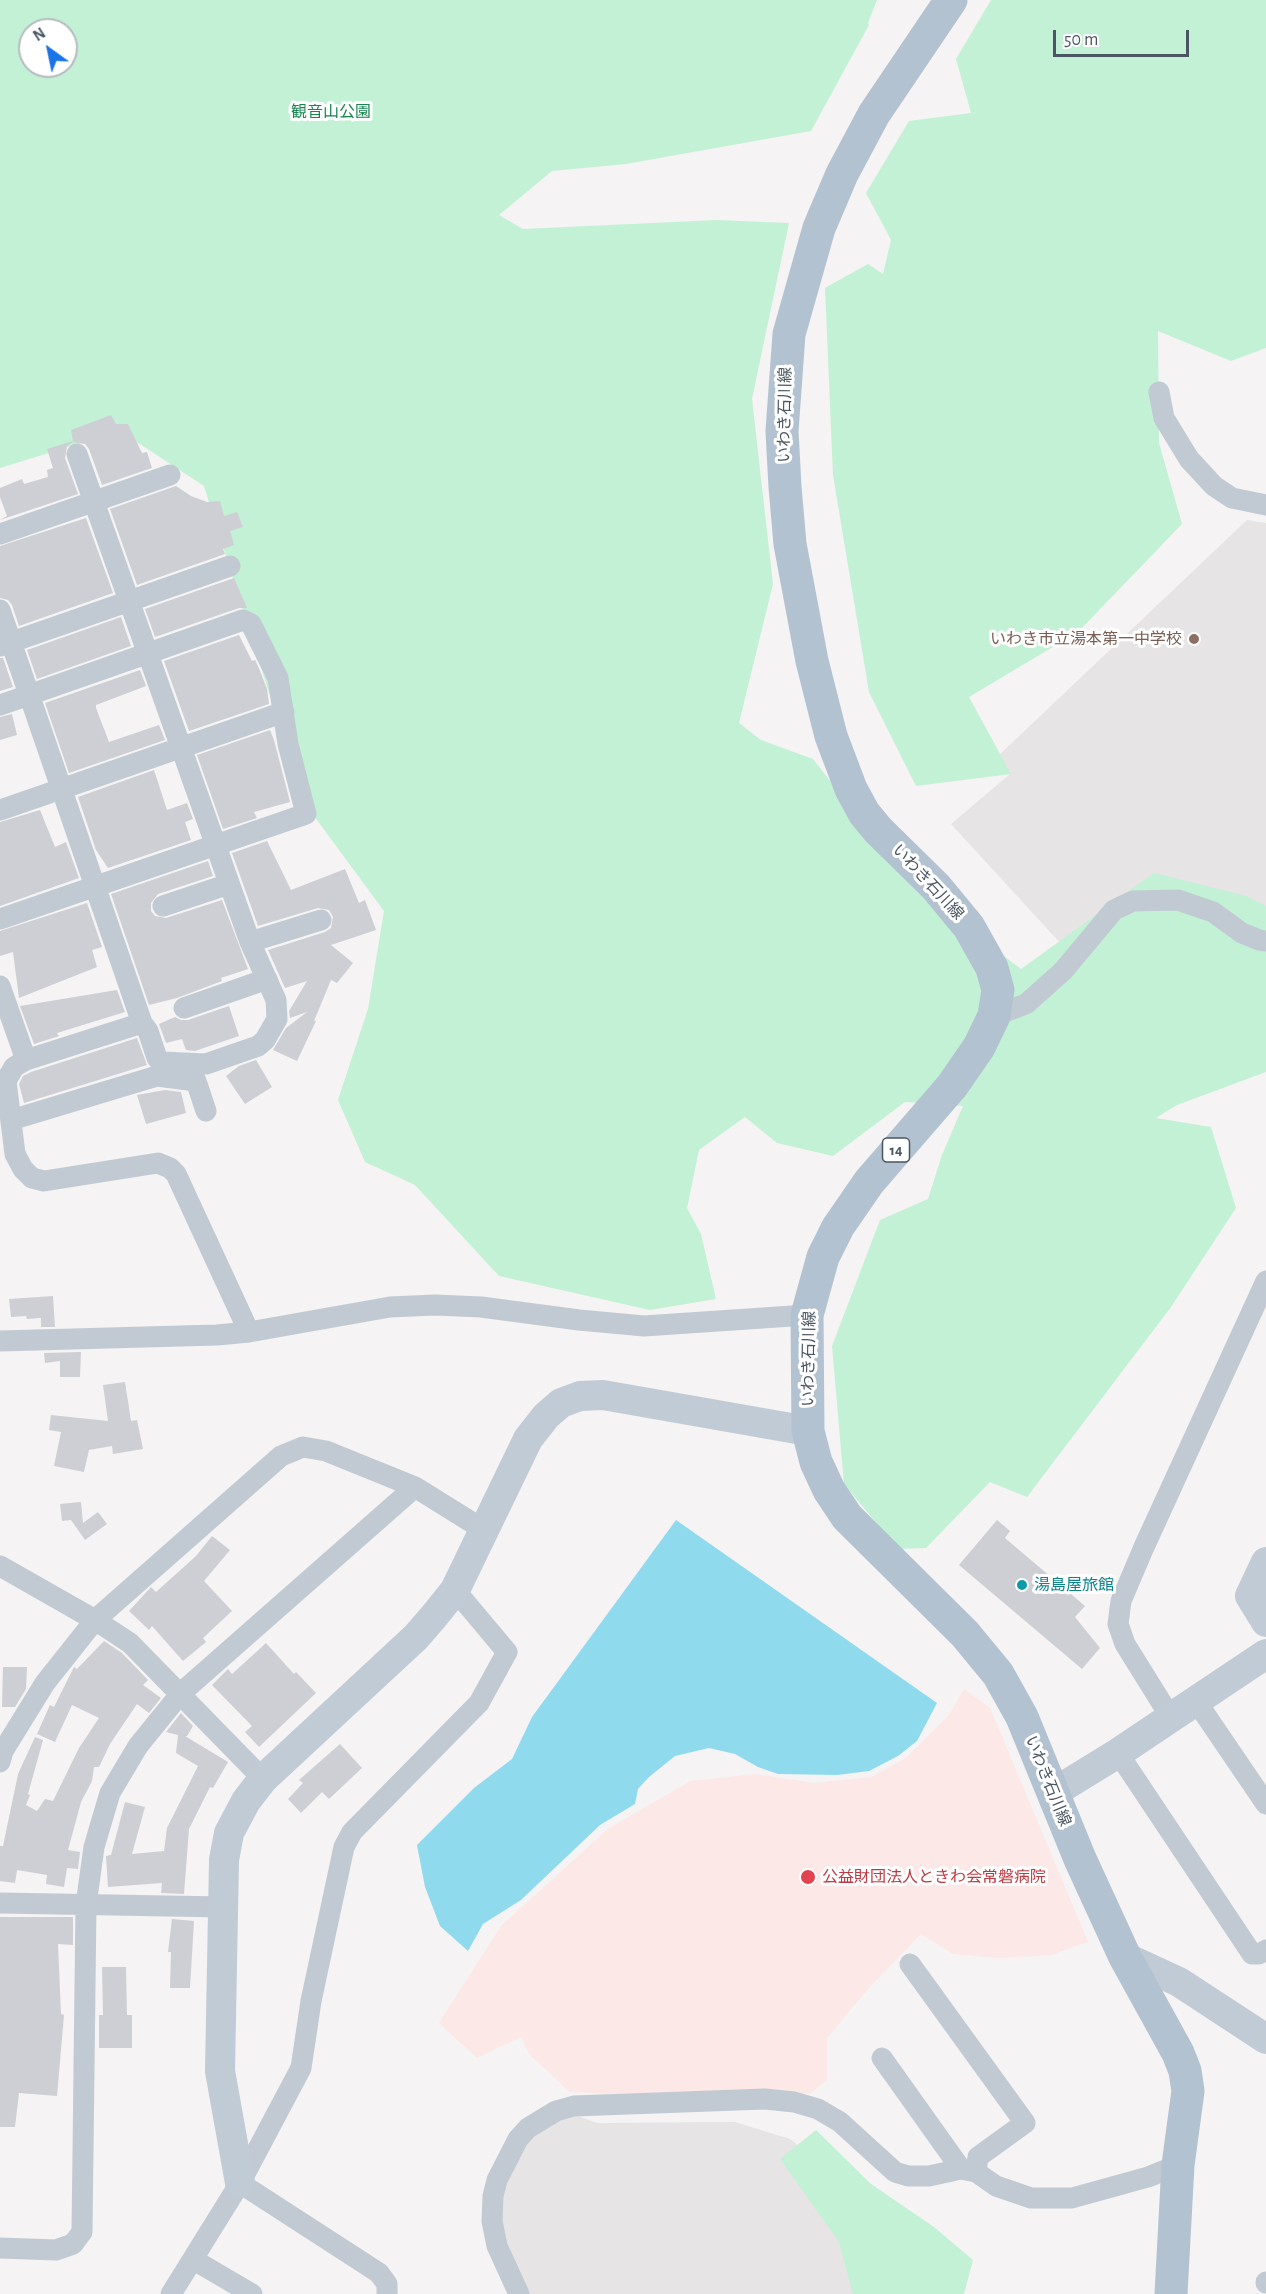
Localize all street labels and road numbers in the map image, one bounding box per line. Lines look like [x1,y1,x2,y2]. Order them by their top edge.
street label: いわき石川線 [775,367,795,463]
street label: いわき石川線 [888,840,968,924]
road number: 14 [882,1138,910,1162]
street label: いわき石川線 [799,1311,819,1407]
street label: いわき石川線 [1021,1733,1075,1829]

